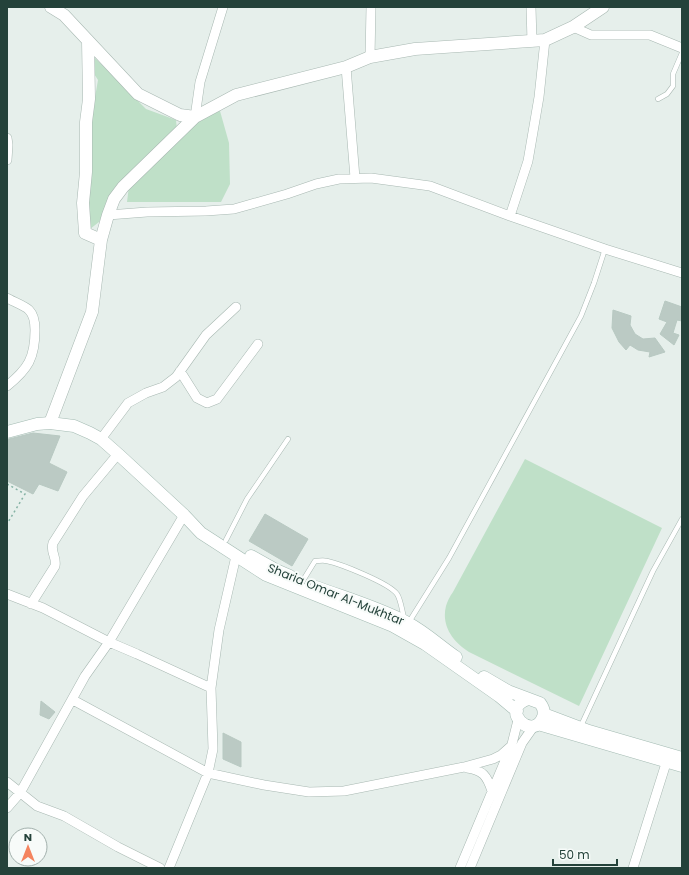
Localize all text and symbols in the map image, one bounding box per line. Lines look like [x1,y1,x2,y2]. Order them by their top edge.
street label: Sharia Omar Al-Mukhtar [265,559,407,629]
north arrow [8,827,48,867]
text: N [24,829,32,845]
scale bar [553,841,617,867]
text: 50 m [559,846,590,863]

